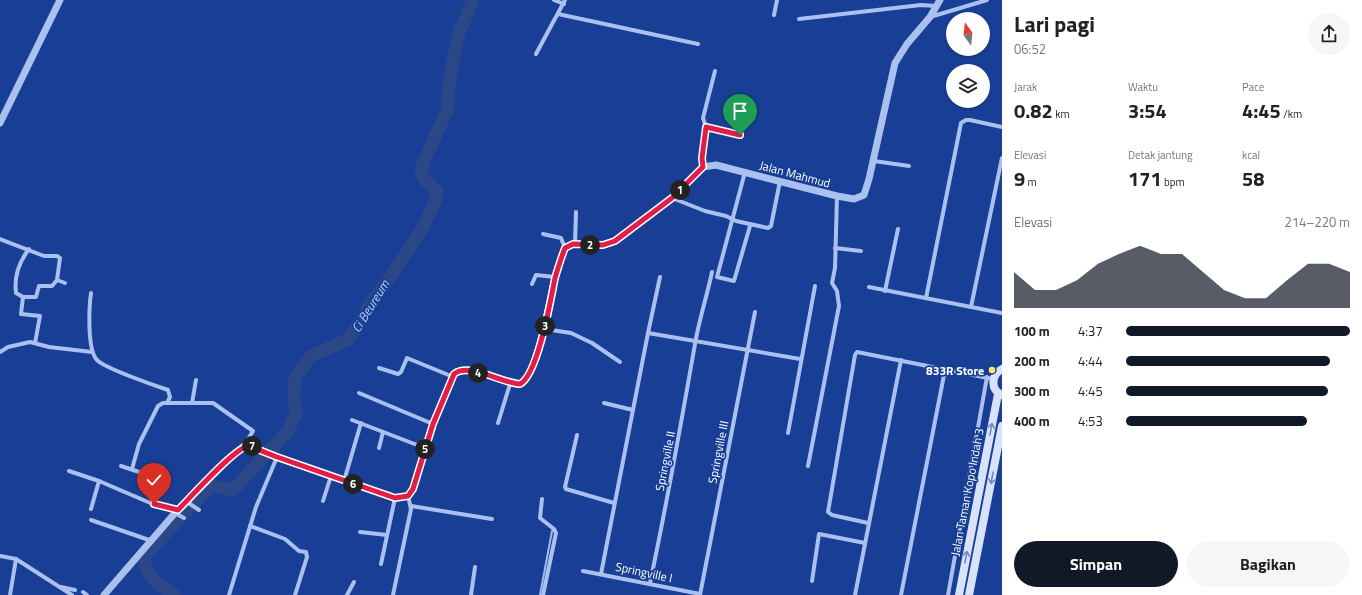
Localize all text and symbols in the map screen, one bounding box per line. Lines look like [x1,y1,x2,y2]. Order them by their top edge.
text: Lari pagi [1014,7,1095,41]
north arrow [946,12,990,56]
map controls [946,12,990,108]
button: share [1308,13,1350,55]
text: 06:52 [1014,39,1046,59]
button: layers [946,64,990,108]
text: Jarak [1014,79,1037,95]
text: Waktu [1128,79,1158,95]
text: Pace [1242,79,1264,95]
pin [723,94,757,135]
text: 0.82 [1014,95,1053,126]
text: 3:54 [1128,95,1167,126]
text: 4:45 [1242,95,1281,126]
icon: arrive [729,100,751,122]
text: km [1053,106,1070,122]
text: /km [1281,106,1302,122]
text: Elevasi [1014,147,1046,163]
text: Detak jantung [1128,147,1193,163]
text: kcal [1242,147,1260,163]
street label: Jalan Mahmud [757,155,833,193]
text: 9 [1014,163,1025,194]
text: 171 [1128,163,1162,194]
text: 58 [1242,163,1264,194]
text: m [1025,174,1037,190]
text: bpm [1162,174,1185,190]
pin: 1 [670,180,690,200]
text: 1 [677,182,683,198]
text: Elevasi [1014,212,1052,232]
text: 214–220 m [1284,212,1350,232]
pin: 2 [580,235,600,255]
text: 2 [587,237,593,253]
water label: Ci Beureum [346,275,394,336]
pin: 3 [535,316,555,336]
text: 3 [542,318,548,334]
text: 100 m [1014,321,1050,341]
text: 4:37 [1078,321,1103,341]
text: 200 m [1014,351,1050,371]
text: 4:44 [1078,351,1103,371]
place label: 833R Store [926,361,984,380]
pin: 4 [468,363,488,383]
text: 4 [475,365,481,381]
marker: 833R Store [987,365,997,375]
text: 300 m [1014,381,1050,401]
text: 4:45 [1078,381,1103,401]
text: 400 m [1014,411,1050,431]
text: 4:53 [1078,411,1103,431]
street label: Springville III [703,419,733,485]
one-way arrow [987,423,995,436]
street label: Jalan Taman Kopo Indah 3 [945,427,989,557]
street label: Springville II [650,429,680,493]
pin: 7 [242,436,262,456]
text: 7 [249,438,255,454]
pin: 5 [415,439,435,459]
text: 5 [422,441,428,457]
pin [137,463,171,504]
icon: check [143,469,165,491]
one-way arrow [988,471,996,484]
pin: 6 [343,474,363,494]
text: 6 [350,476,356,492]
button: Simpan [1014,541,1178,587]
button: Bagikan [1186,541,1350,587]
one-way arrow [963,551,971,564]
street label: Springville I [614,557,674,587]

